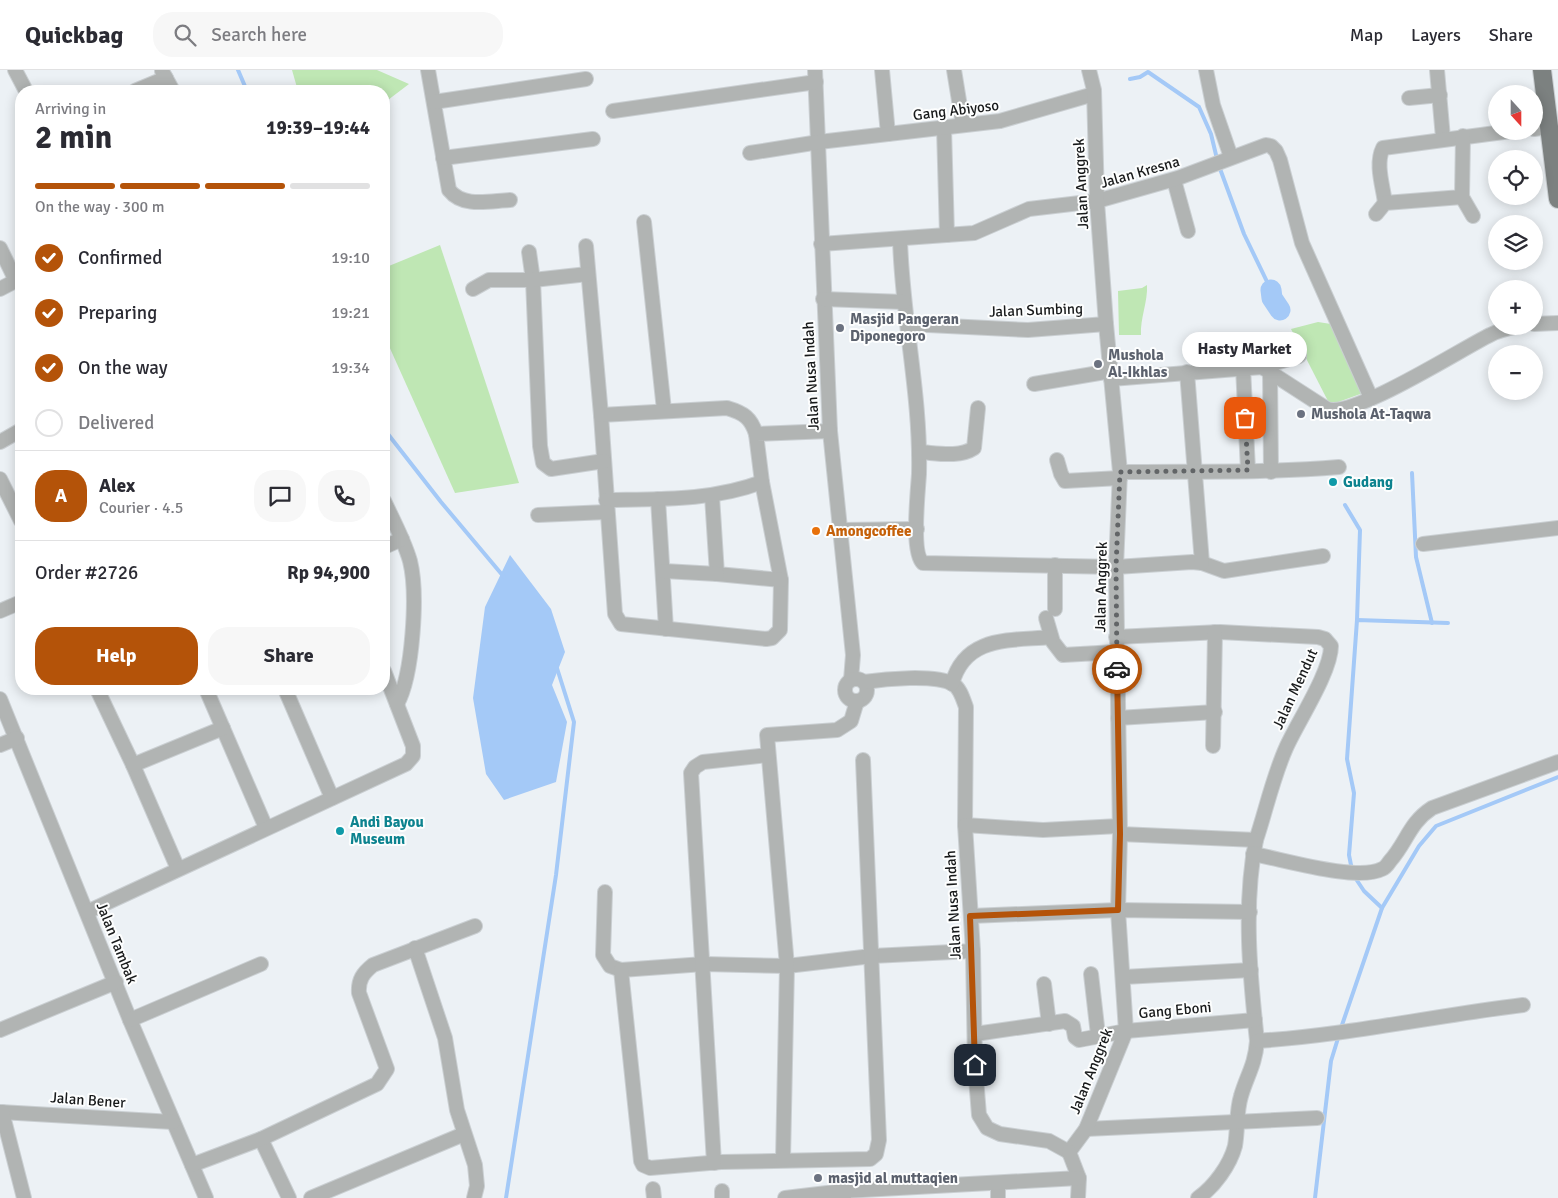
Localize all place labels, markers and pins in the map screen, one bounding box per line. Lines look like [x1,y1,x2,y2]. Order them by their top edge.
place label: Masjid Pangeran Diponegoro [850,310,959,345]
marker: Masjid Pangeran Diponegoro [834,322,846,334]
callout: Hasty Market [1182,333,1308,368]
place label: Mushola Al-Ikhlas [1108,346,1168,381]
marker: Mushola Al-Ikhlas [1092,358,1104,370]
pin [1224,397,1266,439]
place label: Mushola At-Taqwa [1311,405,1432,423]
marker: Mushola At-Taqwa [1295,408,1307,420]
place label: Gudang [1343,473,1393,491]
marker: Gudang [1327,476,1339,488]
place label: Amongcoffee [826,522,911,540]
marker: Amongcoffee [810,525,822,537]
place label: Andi Bayou Museum [350,813,424,848]
marker: Andi Bayou Museum [334,825,346,837]
pin [954,1044,996,1086]
place label: masjid al muttaqien [828,1169,958,1187]
marker: masjid al muttaqien [812,1172,824,1184]

